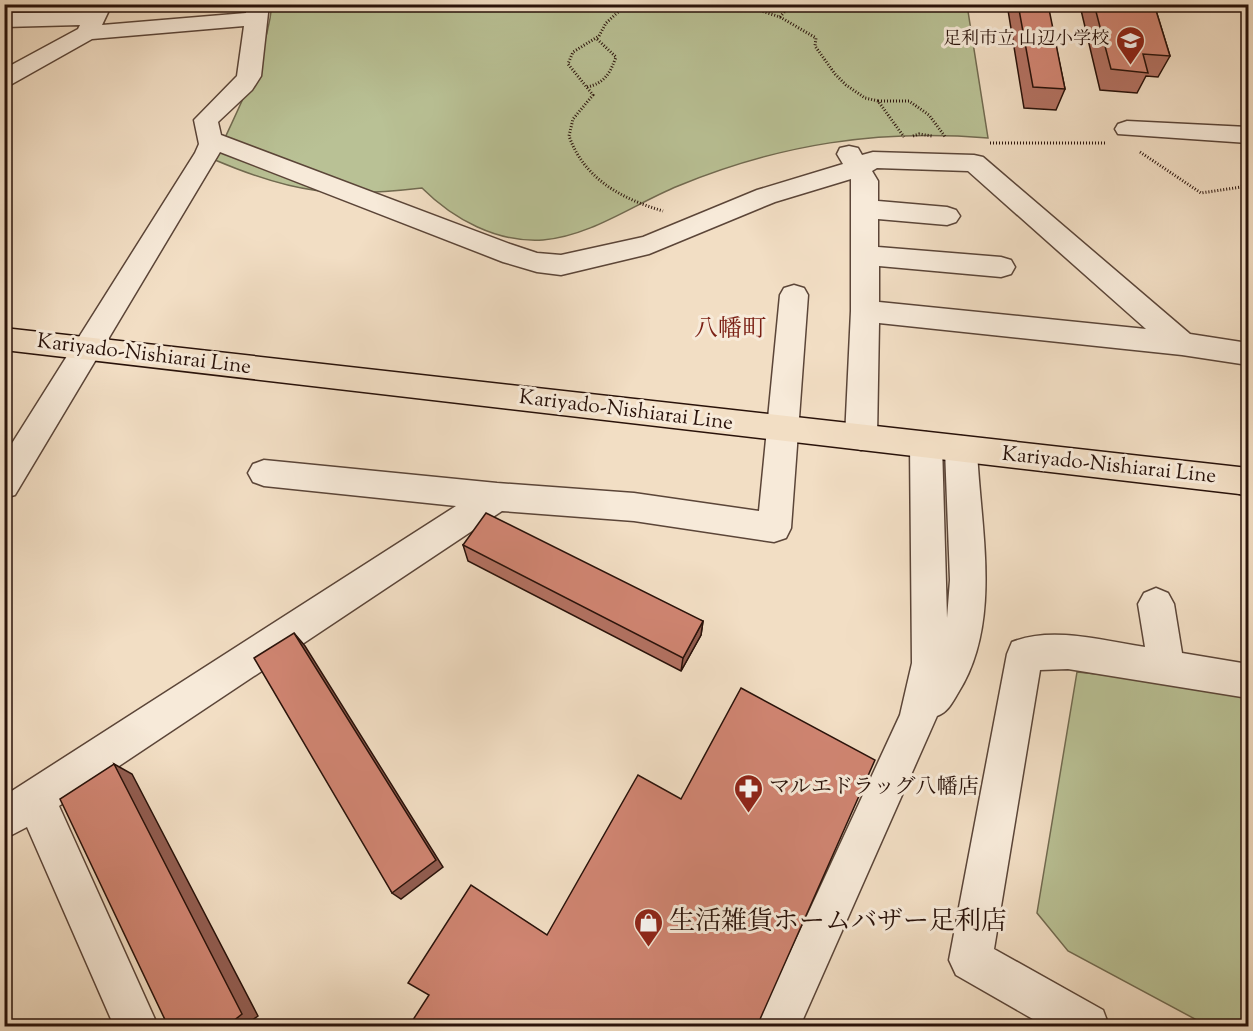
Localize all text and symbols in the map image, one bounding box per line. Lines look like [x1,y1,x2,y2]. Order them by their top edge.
school or university icon: 足利市立 山辺小学校 [1114,24,1146,66]
place label: 足利市立 山辺小学校 [943,27,1109,53]
district label: 八幡町 [694,313,766,347]
street label: Kariyado-Nishiarai Line [35,327,253,383]
street label: Kariyado-Nishiarai Line [517,383,735,439]
street label: Kariyado-Nishiarai Line [1000,440,1218,492]
pharmacy icon: マルエドラッグ八幡店 [732,772,764,814]
place label: マルエドラッグ八幡店 [769,773,979,803]
place label: 生活雑貨ホームバザー足利店 [669,904,1007,941]
shop icon: 生活雑貨ホームバザー足利店 [632,906,664,948]

